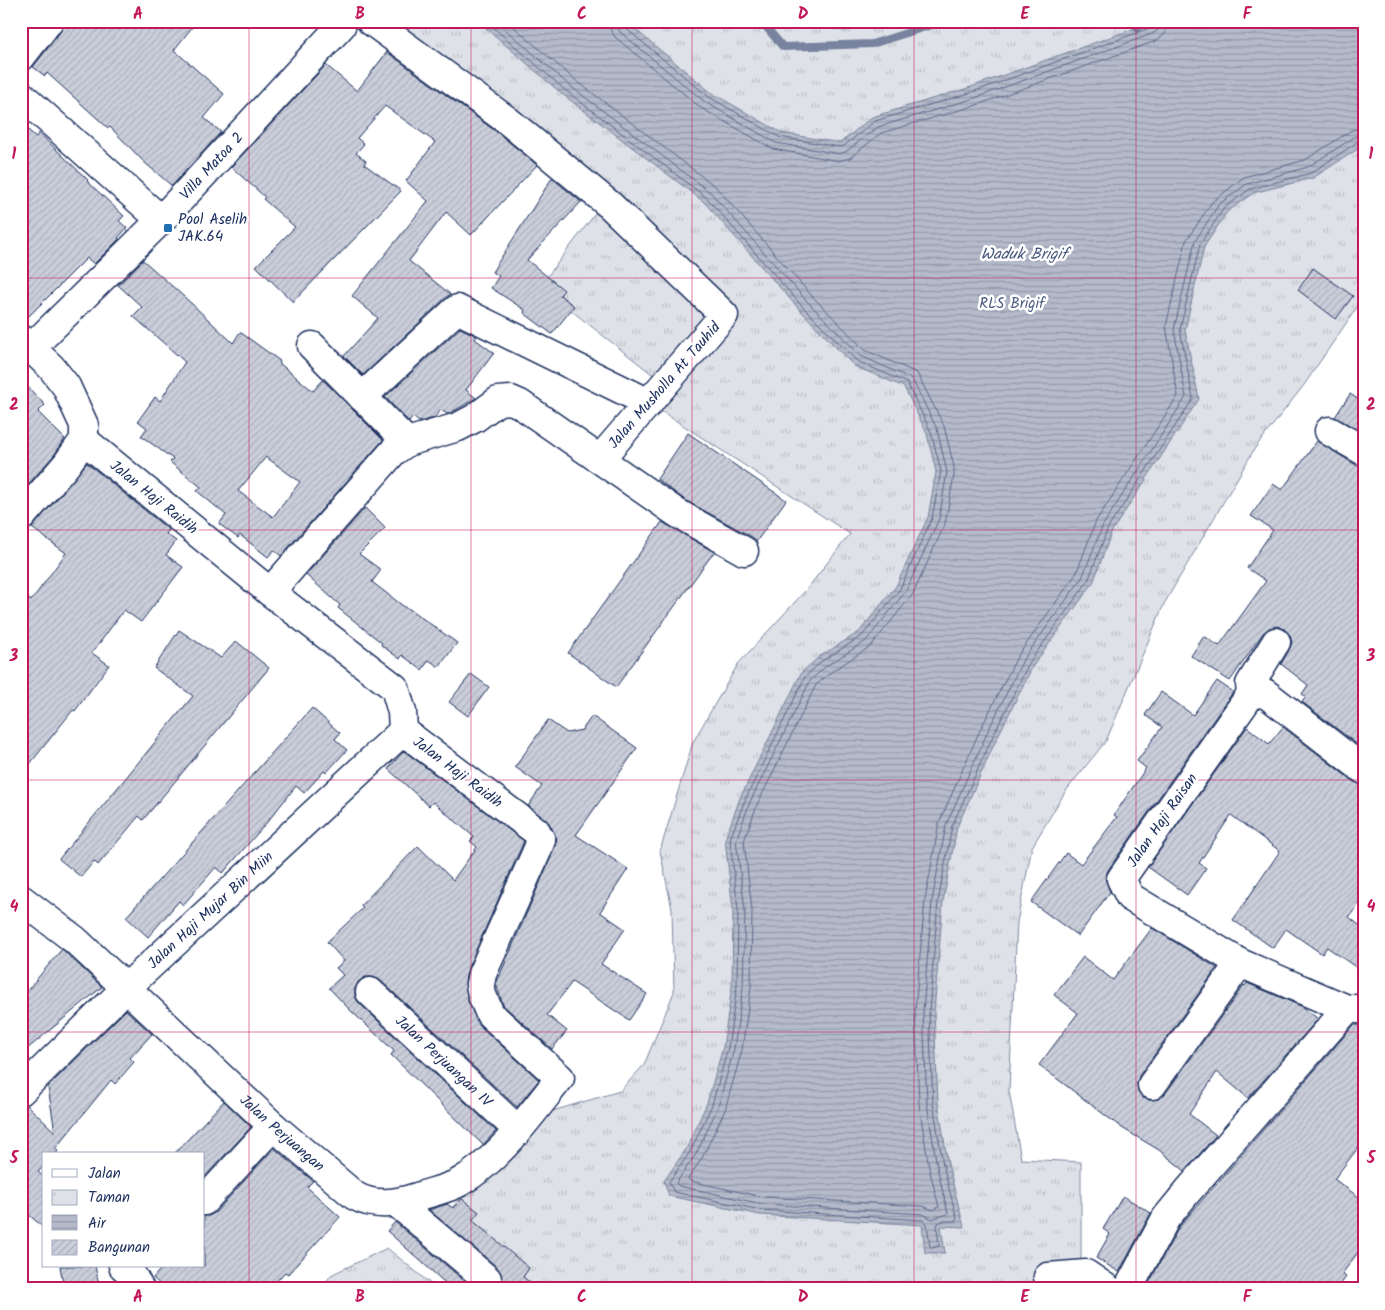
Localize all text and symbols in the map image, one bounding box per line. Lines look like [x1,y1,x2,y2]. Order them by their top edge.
text: A [133,2,143,27]
text: B [355,2,365,27]
text: C [577,2,587,27]
text: D [798,2,809,27]
text: E [1021,2,1031,27]
text: F [1243,2,1253,27]
street label: Villa Matoa 2 [174,127,250,206]
text: 1 [12,142,17,167]
text: 1 [1369,142,1374,167]
place label: Pool Aselih JAK.64 [178,208,247,249]
marker: Pool Aselih JAK.64 [162,222,174,234]
water label: Waduk Brigif [981,242,1072,267]
park label: RLS Brigif [979,292,1046,316]
street label: Jalan Musholla At Tauhid [603,316,727,455]
text: 2 [9,393,19,418]
text: 2 [1366,393,1376,418]
street label: Jalan Haji Raidih [104,455,203,541]
text: 3 [9,644,19,669]
text: 3 [1366,644,1376,669]
street label: Jalan Haji Raidih [407,731,508,815]
street label: Jalan Haji Raisan [1121,769,1204,873]
street label: Jalan Haji Mujar Bin Miin [142,846,279,975]
text: 4 [10,895,19,920]
text: 4 [1367,895,1376,920]
street label: Jalan Perjuangan IV [389,1010,498,1114]
street label: Jalan Perjuangan [234,1089,330,1178]
text: 5 [9,1146,20,1171]
text: 5 [1366,1146,1377,1171]
legend [42,1152,205,1268]
text: Jalan [88,1162,121,1186]
text: Taman [88,1186,130,1210]
text: Air [88,1212,107,1236]
text: Bangunan [88,1236,150,1260]
text: A [133,1285,143,1310]
text: B [355,1285,365,1310]
text: C [577,1285,587,1310]
text: D [798,1285,809,1310]
text: E [1021,1285,1031,1310]
text: F [1243,1285,1253,1310]

